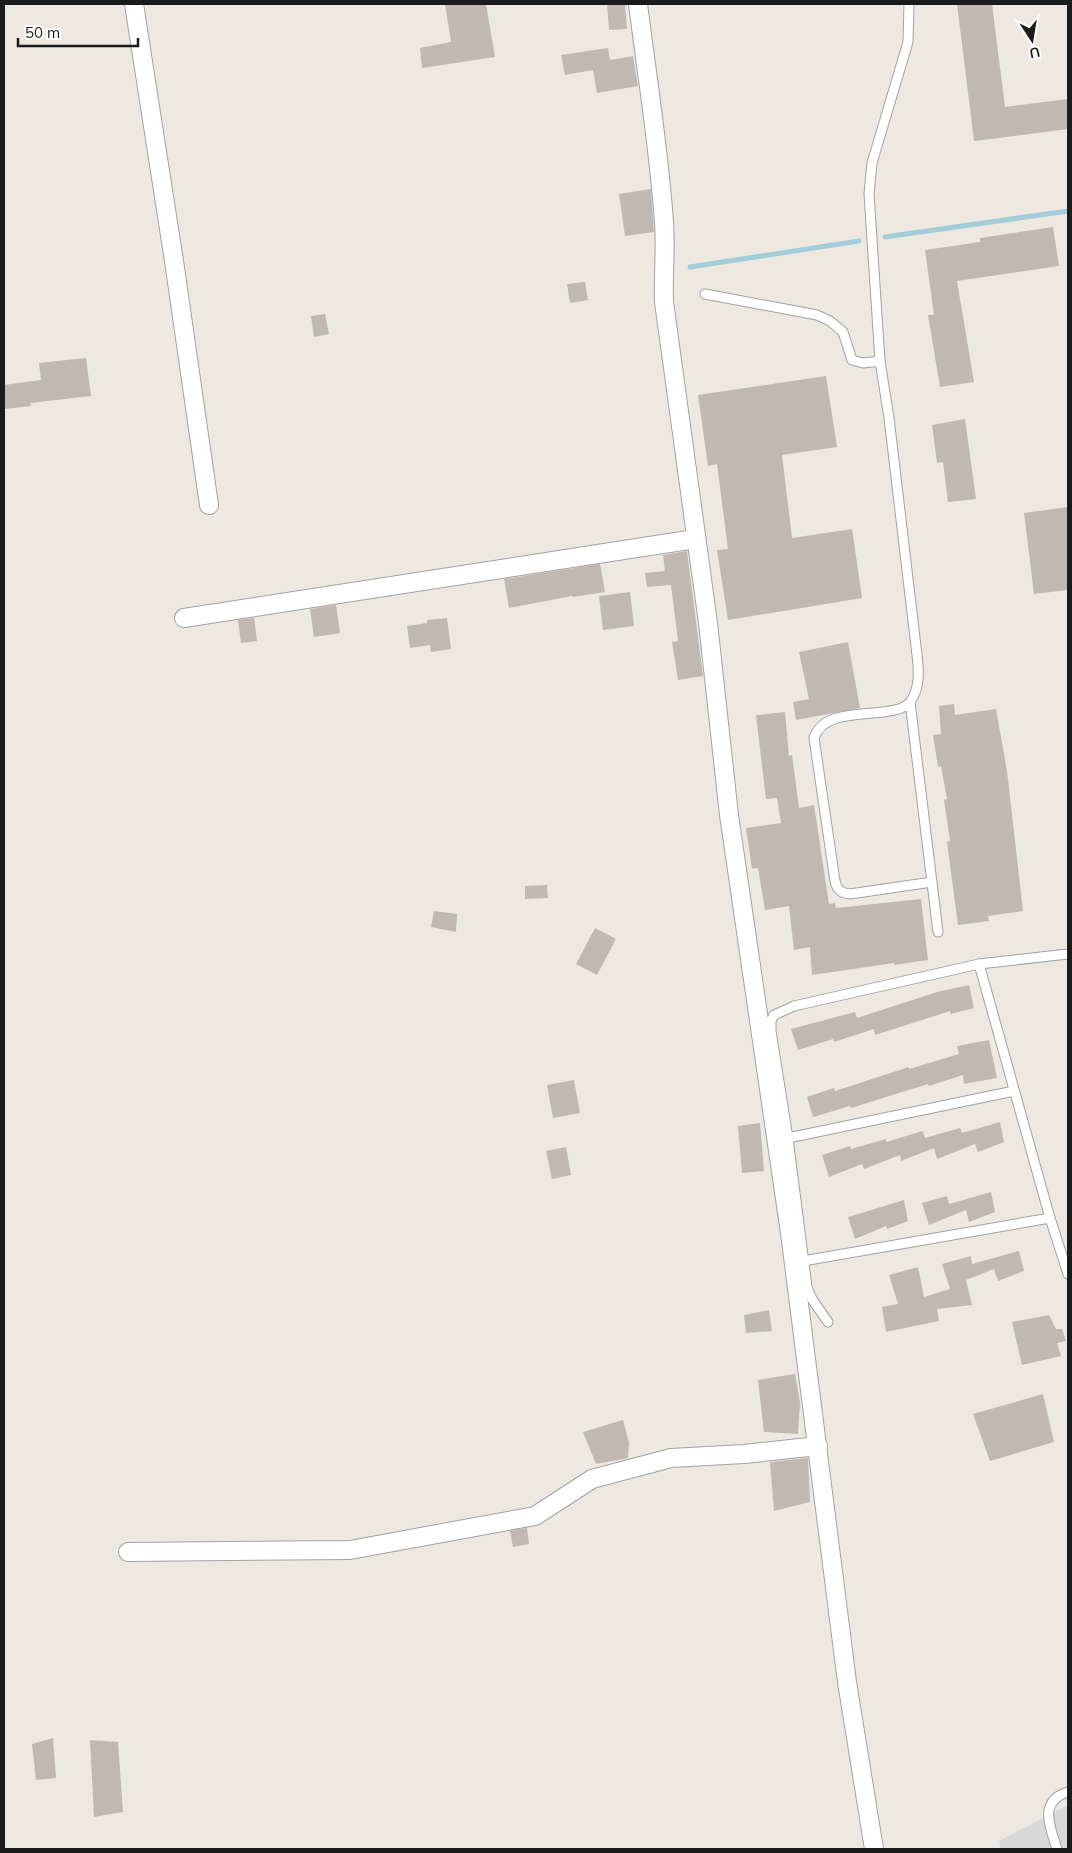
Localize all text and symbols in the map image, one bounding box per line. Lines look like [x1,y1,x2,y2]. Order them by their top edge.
scale bar [18,15,138,47]
north arrow [1007,15,1057,65]
text: 50 m [25,23,60,42]
text: U [1028,43,1042,63]

